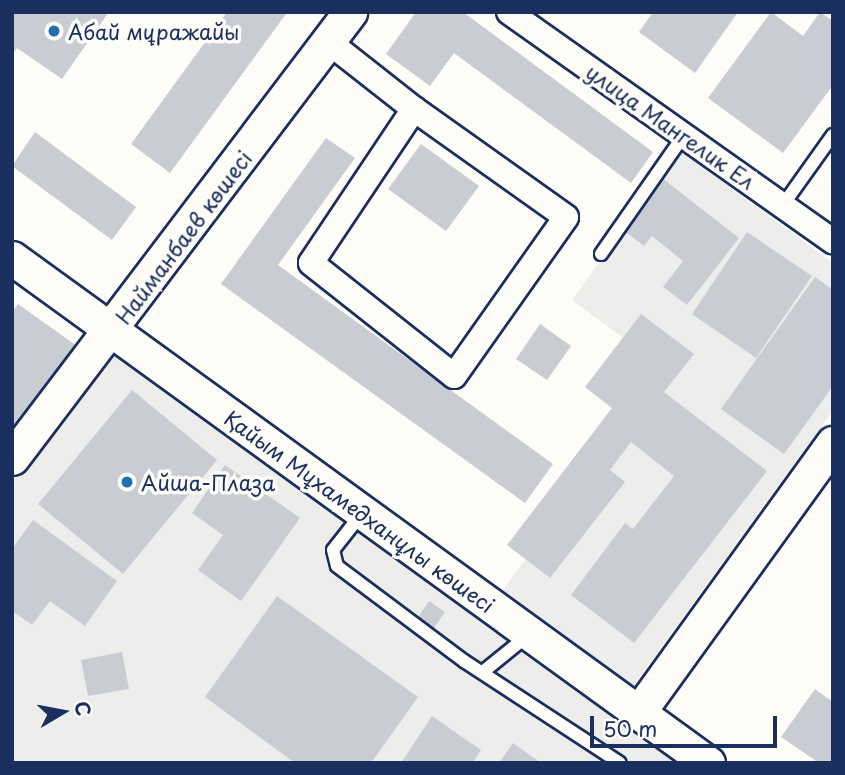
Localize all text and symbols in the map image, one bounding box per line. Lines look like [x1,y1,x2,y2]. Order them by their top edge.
place label: Абай мұражайы [68,18,240,44]
marker: Абай мұражайы [46,23,62,39]
street label: улица Мангелик Ел [581,58,761,194]
street label: Найманбаев көшесі [110,146,256,328]
street label: Қайым Мұхамедханұлы көшесі [220,404,500,618]
place label: Айша-Плаза [141,469,275,495]
marker: Айша-Плаза [119,474,135,490]
north arrow [28,677,98,747]
text: С [69,699,99,718]
scale bar [593,702,780,746]
text: 50 m [603,712,657,744]

